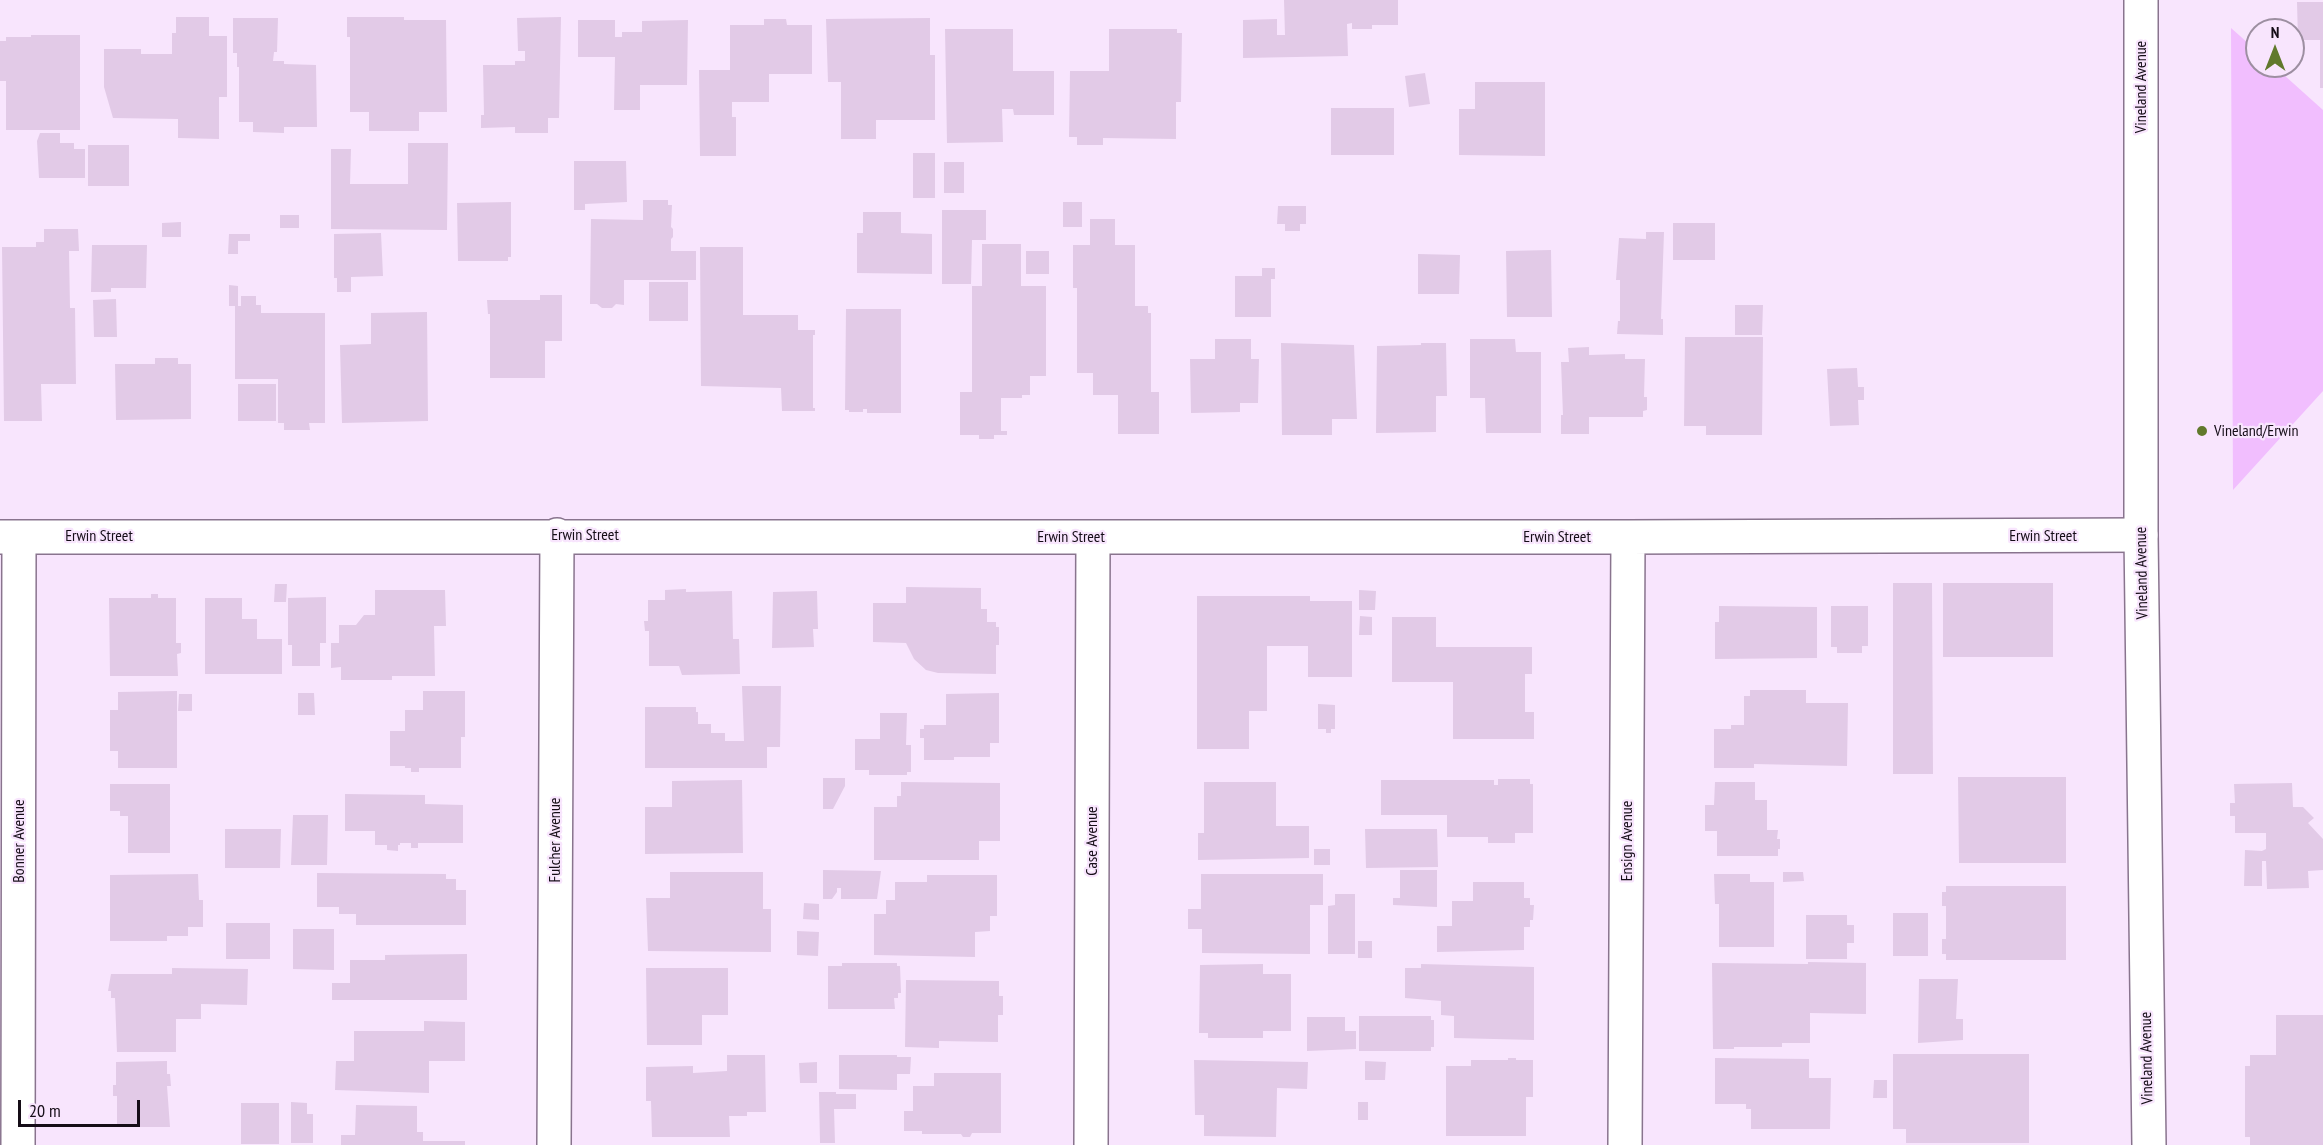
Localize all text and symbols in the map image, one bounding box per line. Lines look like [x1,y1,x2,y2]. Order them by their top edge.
north arrow [2245,18,2305,78]
text: N [2271,22,2279,42]
street label: Vineland Avenue [2131,41,2151,133]
place label: Vineland/Erwin [2214,421,2298,441]
marker: Vineland/Erwin [2195,424,2209,438]
street label: Erwin Street [551,525,619,545]
street label: Erwin Street [65,526,133,546]
street label: Erwin Street [2009,526,2077,546]
street label: Erwin Street [1037,527,1105,547]
street label: Erwin Street [1523,527,1591,547]
street label: Vineland Avenue [2132,527,2152,619]
street label: Fulcher Avenue [545,798,565,882]
street label: Bonner Avenue [9,799,29,883]
street label: Ensign Avenue [1617,801,1637,881]
street label: Case Avenue [1082,806,1102,876]
street label: Vineland Avenue [2137,1012,2157,1104]
scale bar [21,1088,142,1126]
text: 20 m [29,1099,61,1122]

